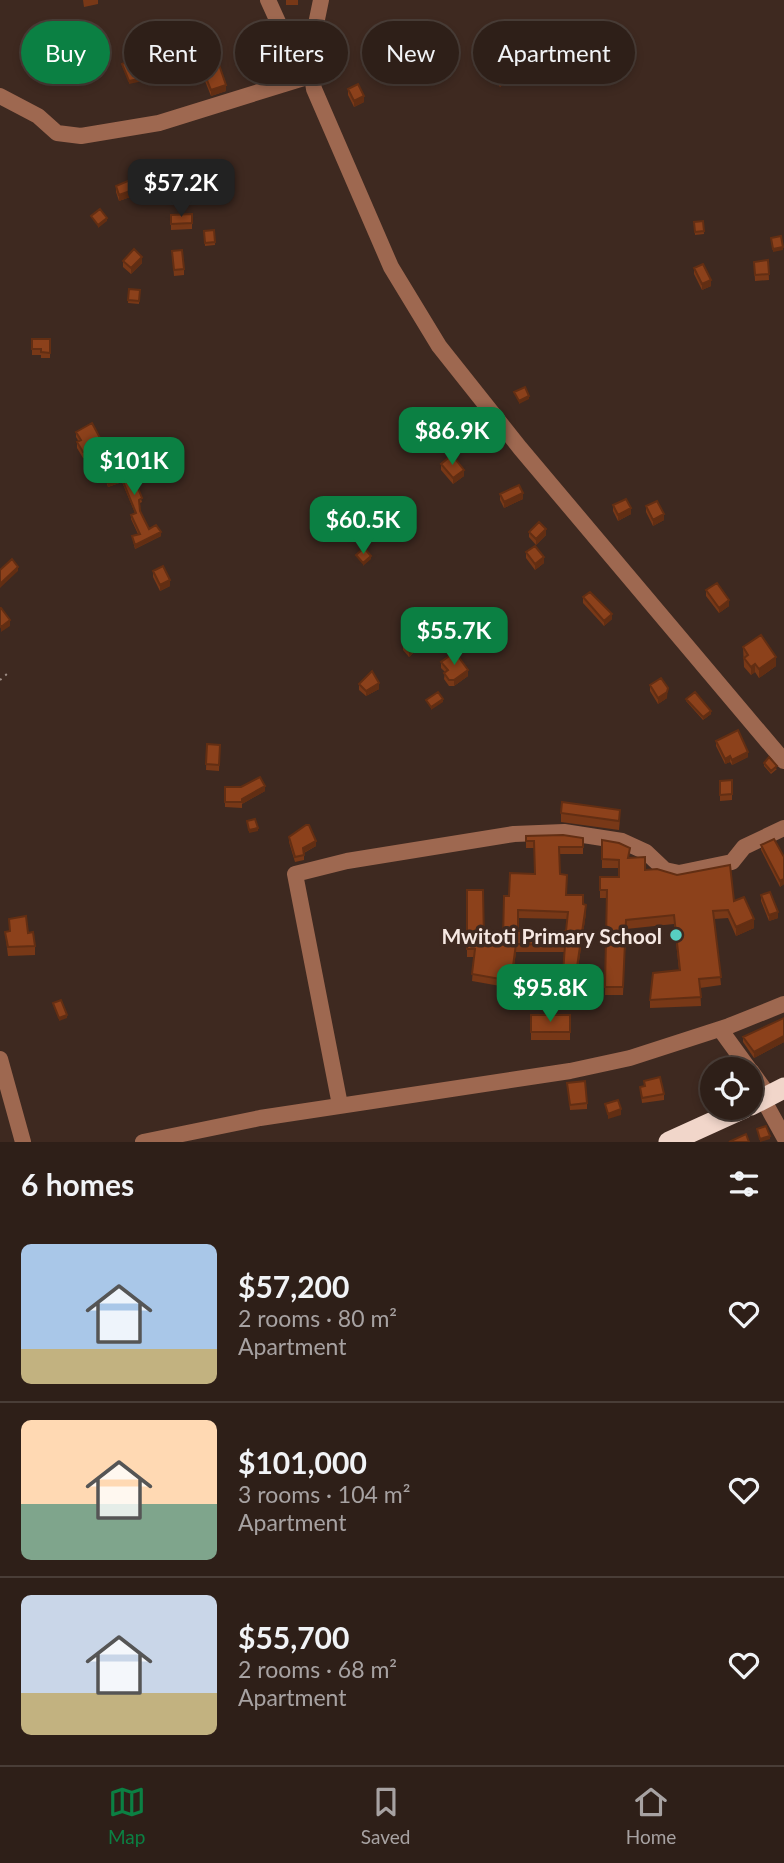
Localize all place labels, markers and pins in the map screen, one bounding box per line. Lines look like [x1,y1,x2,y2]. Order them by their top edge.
pin: $57.2K [124,160,238,219]
pin: $86.9K [395,407,509,467]
pin: $101K [85,438,183,497]
pin: $60.5K [306,496,420,556]
pin: $55.7K [397,608,511,667]
place label: Mwitoti Primary School [441,923,662,948]
marker: Mwitoti Primary School [668,927,684,943]
pin: $95.8K [493,964,607,1024]

